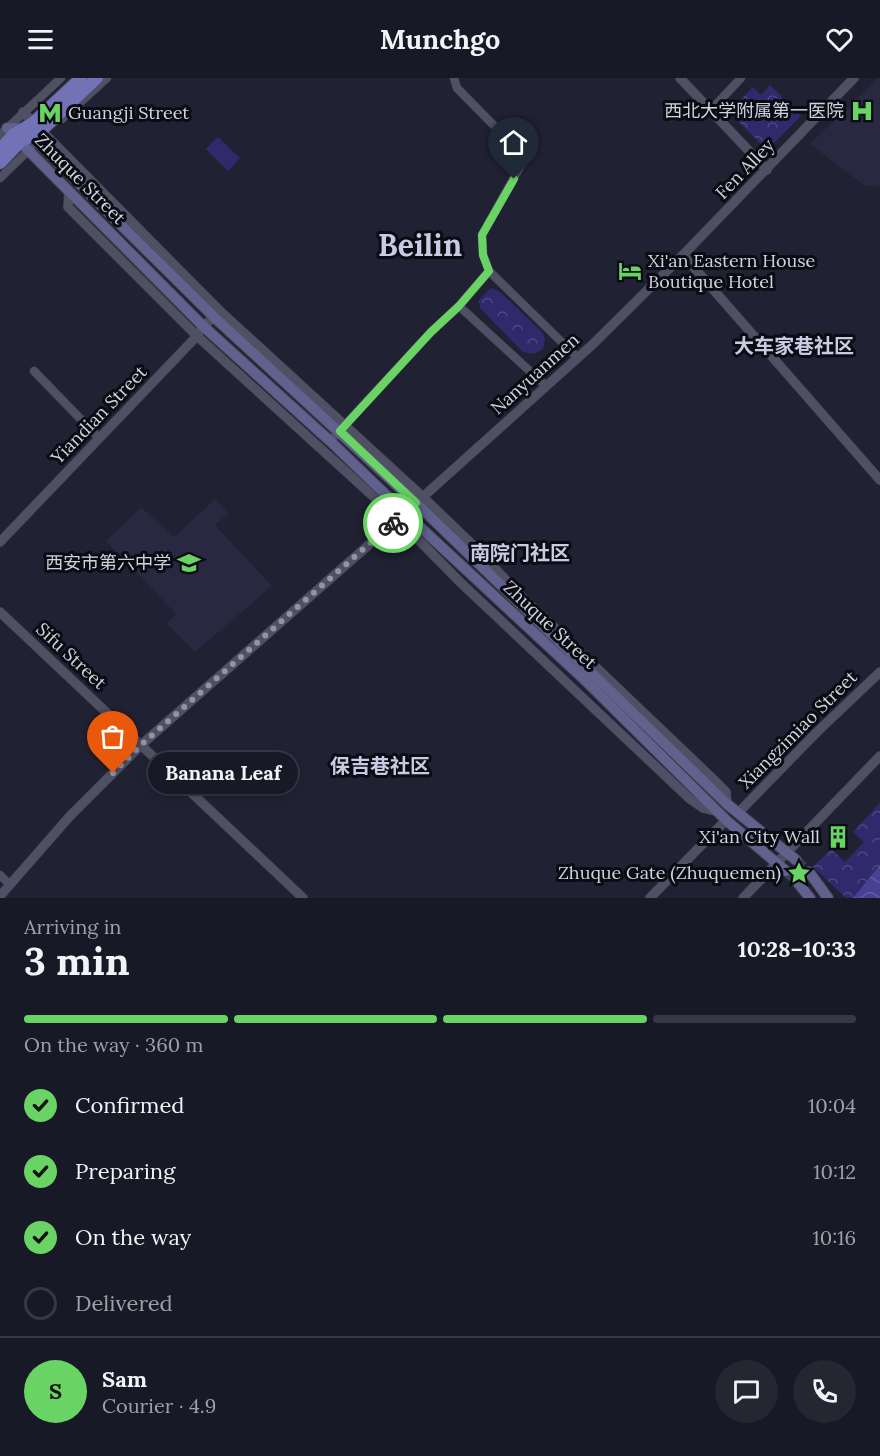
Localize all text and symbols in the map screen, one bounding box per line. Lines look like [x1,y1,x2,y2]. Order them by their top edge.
text: Munchgo [380,22,500,56]
icon: menu [24,23,57,56]
icon: heart [823,23,856,56]
hospital icon: 西北大学附属第一医院 [849,98,875,124]
place label: 西北大学附属第一医院 [664,99,844,122]
metro station icon: Guangji Street [37,100,63,126]
place label: Guangji Street [68,101,189,124]
pin [488,117,539,179]
icon: home [497,126,530,159]
street label: Zhuque Street [30,128,131,229]
street label: Fen Alley [710,133,779,204]
district label: Beilin [378,226,462,264]
place label: Xi'an Eastern House Boutique Hotel [648,249,816,293]
hotel icon: Xi'an Eastern House Boutique Hotel [617,258,643,284]
street label: Nanyuanmen [486,328,584,419]
district label: 大车家巷社区 [734,333,854,358]
street label: Yiandian Street [45,360,152,470]
courier [363,493,423,553]
icon: bike [377,507,410,540]
district label: 南院门社区 [470,540,570,565]
school or university icon: 西安市第六中学 [176,550,202,576]
place label: 西安市第六中学 [45,551,171,574]
street label: Zhuque Street [499,576,602,674]
street label: Sifu Street [31,617,111,694]
street label: Xiangzimiao Street [734,666,862,794]
pin [87,711,138,773]
icon: bag [96,720,129,753]
callout: Banana Leaf [149,752,299,794]
district label: 保吉巷社区 [330,753,430,778]
text: Banana Leaf [165,760,281,785]
building icon: Xi'an City Wall [825,824,851,850]
place label: Xi'an City Wall [699,825,820,848]
place icon: Zhuque Gate (Zhuquemen) [786,860,812,886]
place label: Zhuque Gate (Zhuquemen) [558,861,781,884]
text: Arriving in [24,914,121,939]
text: 10:28–10:33 [738,935,856,963]
text: 3 min [24,936,130,986]
text: On the way · 360 m [24,1032,203,1057]
icon: check [24,1089,57,1122]
text: Confirmed [75,1091,184,1119]
text: 10:04 [808,1093,856,1118]
icon: check [24,1155,57,1188]
text: Preparing [75,1157,175,1185]
text: 10:12 [813,1159,856,1184]
icon: check [24,1221,57,1254]
text: On the way [75,1223,191,1251]
text: 10:16 [812,1225,856,1250]
text: Delivered [75,1289,173,1317]
button: chat [715,1360,778,1423]
button: phone [793,1360,856,1423]
text: Sam [102,1365,147,1393]
text: S [49,1377,62,1405]
text: Courier · 4.9 [102,1393,216,1418]

